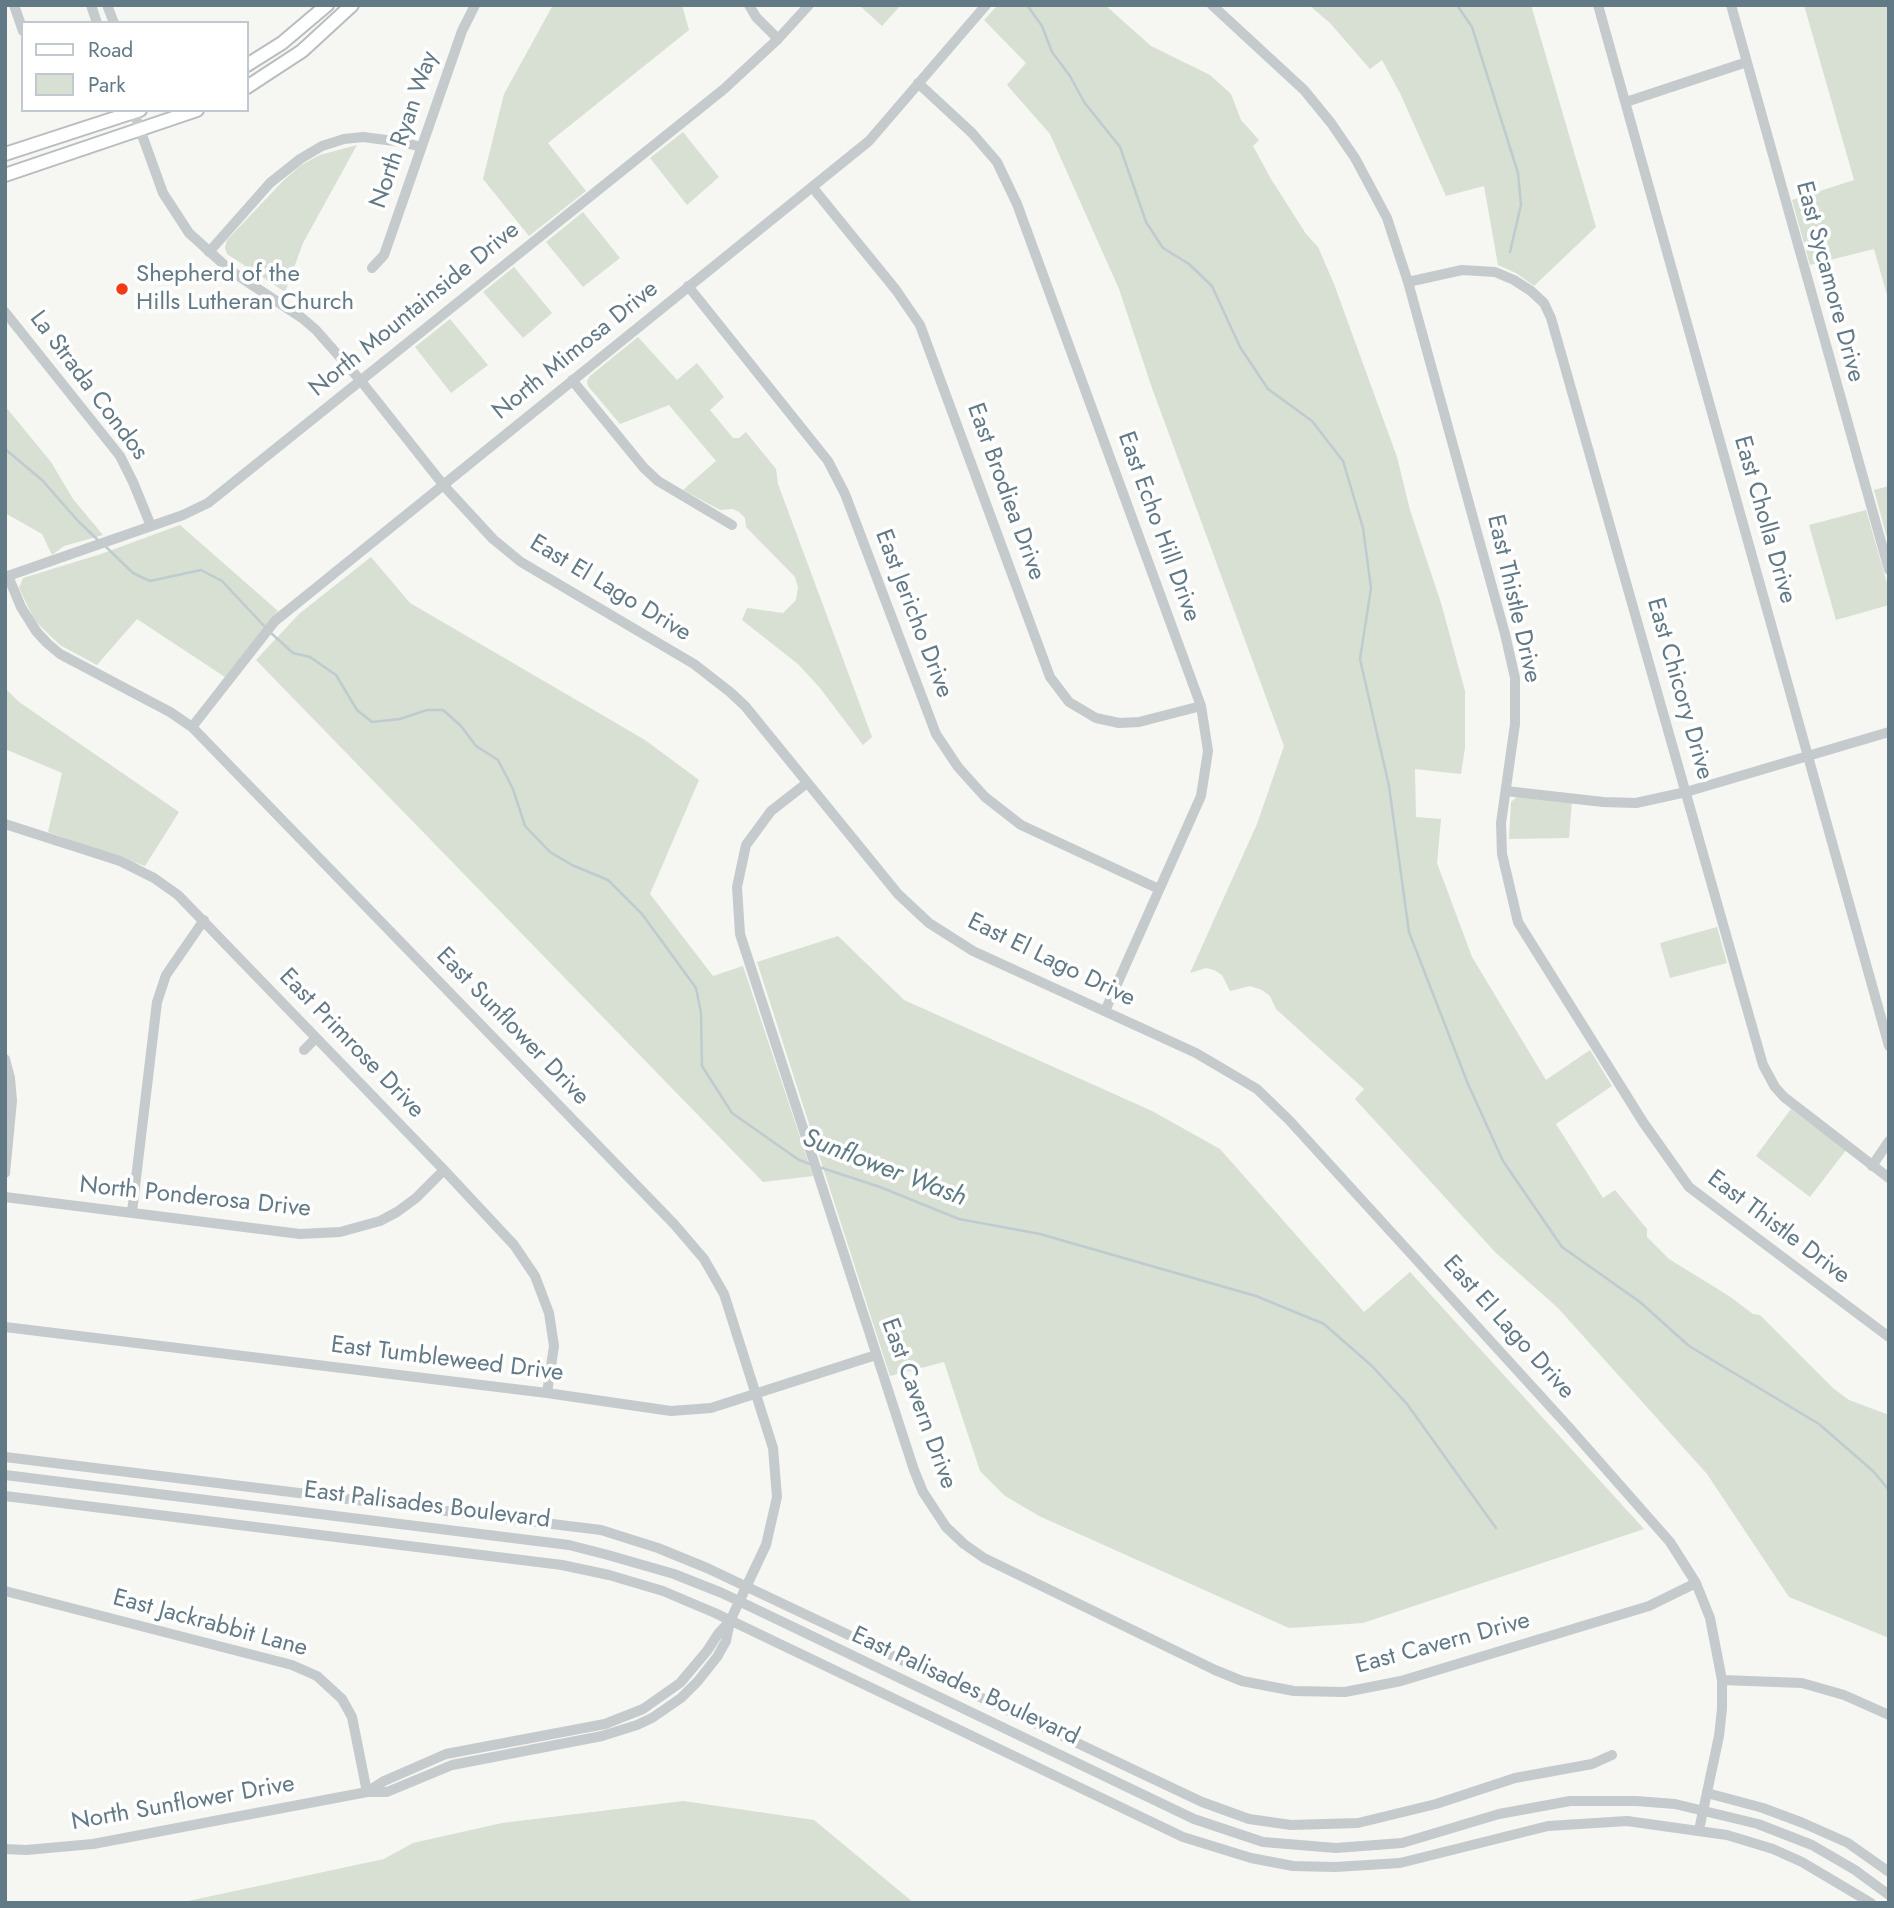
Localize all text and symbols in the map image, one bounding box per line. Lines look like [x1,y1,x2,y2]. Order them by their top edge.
legend [21,21,248,112]
text: Road [88,35,133,65]
street label: North Ryan Way [365,48,445,212]
text: Park [88,70,125,100]
street label: East Sycamore Drive [1788,179,1870,385]
street label: North Mountainside Drive [304,216,526,404]
place label: Shepherd of the Hills Lutheran Church [136,261,354,317]
street label: North Mimosa Drive [487,275,665,427]
marker: Shepherd of the Hills Lutheran Church [114,281,130,297]
street label: La Strada Condos [23,306,153,466]
street label: East Brodiea Drive [960,400,1050,584]
street label: East Echo Hill Drive [1110,428,1206,626]
street label: East Cholla Drive [1726,433,1802,607]
street label: East Thistle Drive [1480,512,1546,686]
street label: East Jericho Drive [868,526,958,702]
street label: East El Lago Drive [524,530,696,648]
street label: East Chicory Drive [1639,595,1719,783]
street label: East El Lago Drive [962,908,1140,1014]
street label: East Sunflower Drive [429,942,595,1112]
street label: East Primrose Drive [272,963,430,1125]
water label: Sunflower Wash [798,1123,970,1215]
street label: East Thistle Drive [1701,1165,1855,1291]
street label: North Ponderosa Drive [78,1172,312,1224]
street label: East El Lago Drive [1436,1250,1580,1406]
street label: East Cavern Drive [874,1315,962,1493]
street label: East Tumbleweed Drive [329,1331,565,1389]
street label: East Palisades Boulevard [302,1477,552,1535]
street label: East Jackrabbit Lane [110,1584,310,1664]
street label: East Cavern Drive [1353,1607,1533,1681]
street label: East Palisades Boulevard [847,1622,1083,1752]
street label: North Sunflower Drive [69,1770,297,1838]

